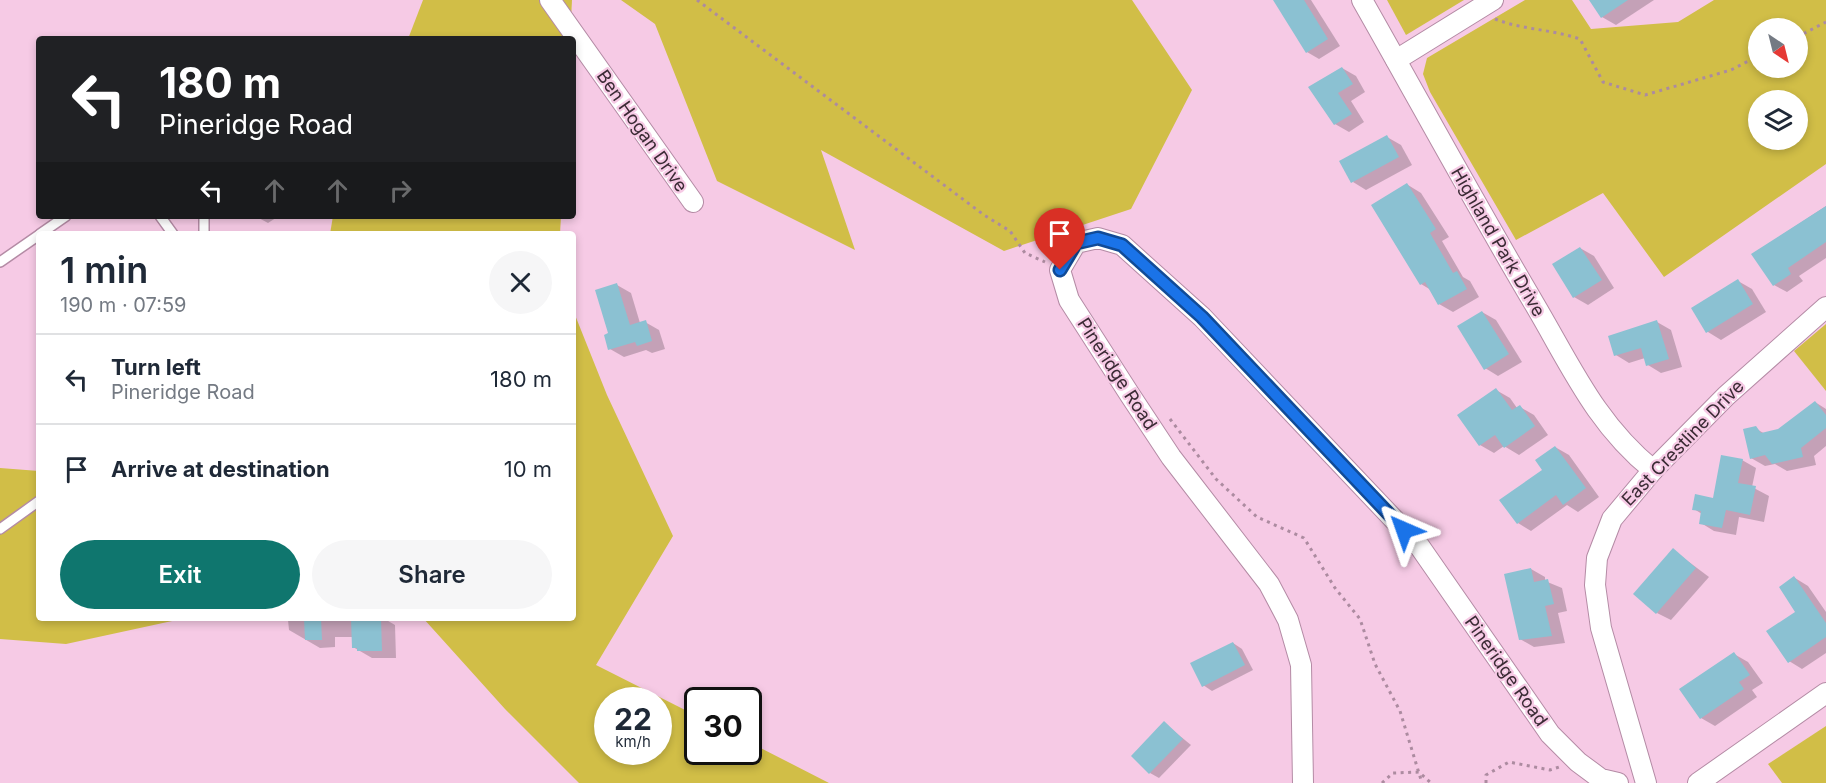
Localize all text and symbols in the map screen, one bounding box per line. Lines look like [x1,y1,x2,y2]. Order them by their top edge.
north arrow [1748,18,1808,78]
map controls [1748,18,1808,150]
text: 180 m [159,57,281,108]
icon: left [60,60,138,138]
street label: Ben Hogan Drive [593,66,692,196]
button: layers [1748,90,1808,150]
text: Pineridge Road [159,108,353,141]
street label: Highland Park Drive [1447,163,1550,320]
icon: left [195,174,228,207]
icon: ahead [258,174,291,207]
icon: ahead [321,174,354,207]
icon: right [384,174,417,207]
pin [1034,208,1085,270]
icon: arrive [1043,217,1076,250]
text: 1 min [60,248,148,292]
button: close [489,251,552,314]
text: 190 m · 07:59 [60,293,187,317]
street label: Pineridge Road [1073,314,1161,434]
text: Turn left [111,354,201,380]
icon: left [60,363,93,396]
text: 180 m [490,366,552,392]
street label: East Crestline Drive [1617,375,1748,510]
text: Pineridge Road [111,380,255,404]
icon: arrive [60,453,93,486]
text: Arrive at destination [111,456,330,482]
text: 10 m [504,456,552,482]
position arrow [1372,498,1436,562]
button: Exit [60,540,300,609]
button: Share [312,540,552,609]
street label: Pineridge Road [1461,612,1552,730]
speed limit sign: 30 [684,687,762,765]
text: 22 [614,701,652,737]
text: km/h [615,732,651,751]

